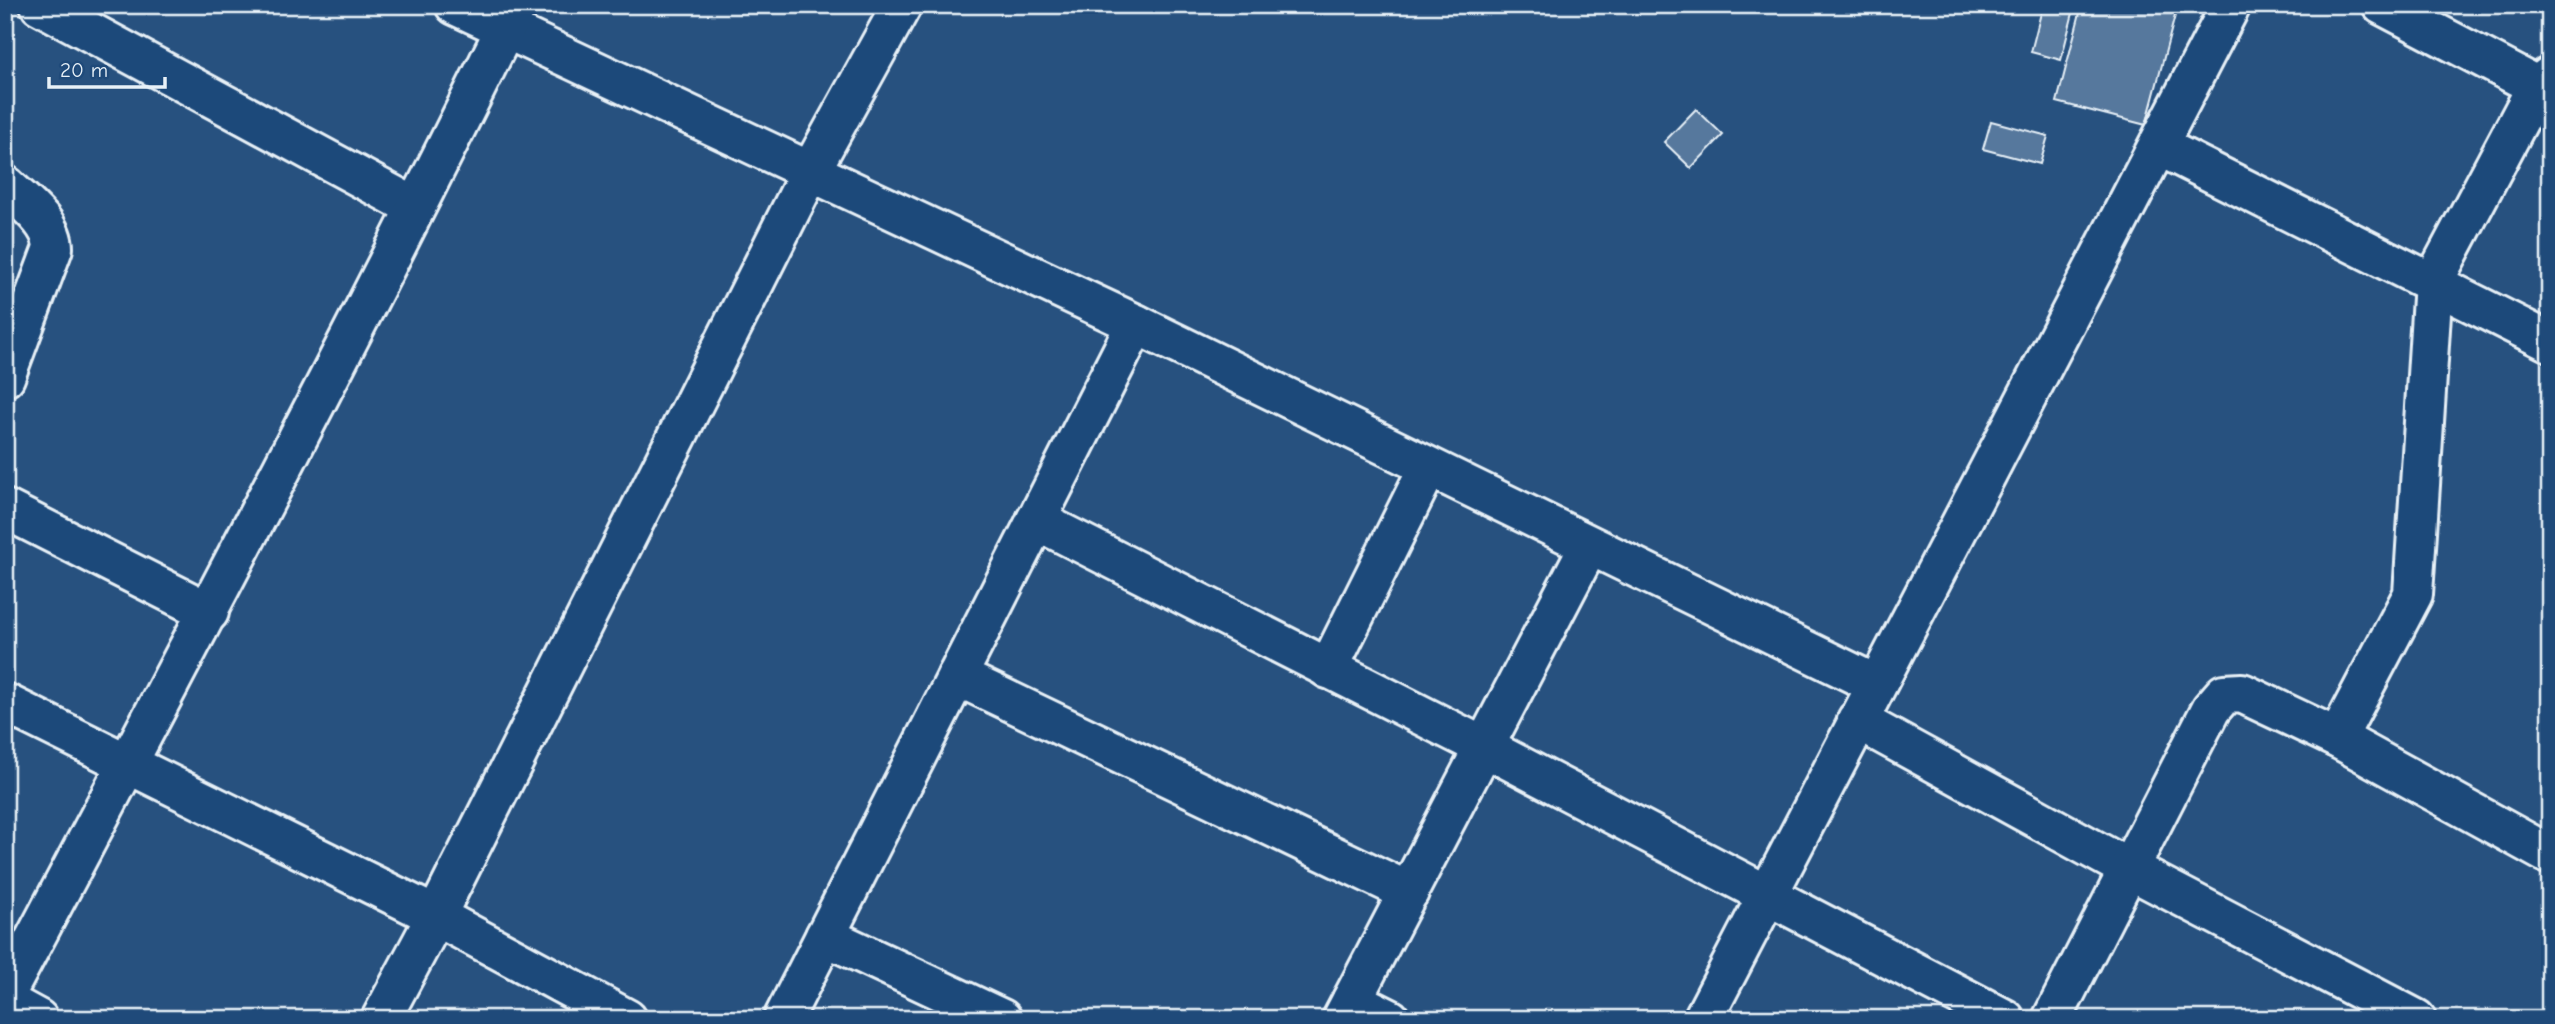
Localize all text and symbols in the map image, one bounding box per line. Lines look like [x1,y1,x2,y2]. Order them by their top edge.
scale bar [49,46,164,90]
text: 20 m [60,58,108,82]

